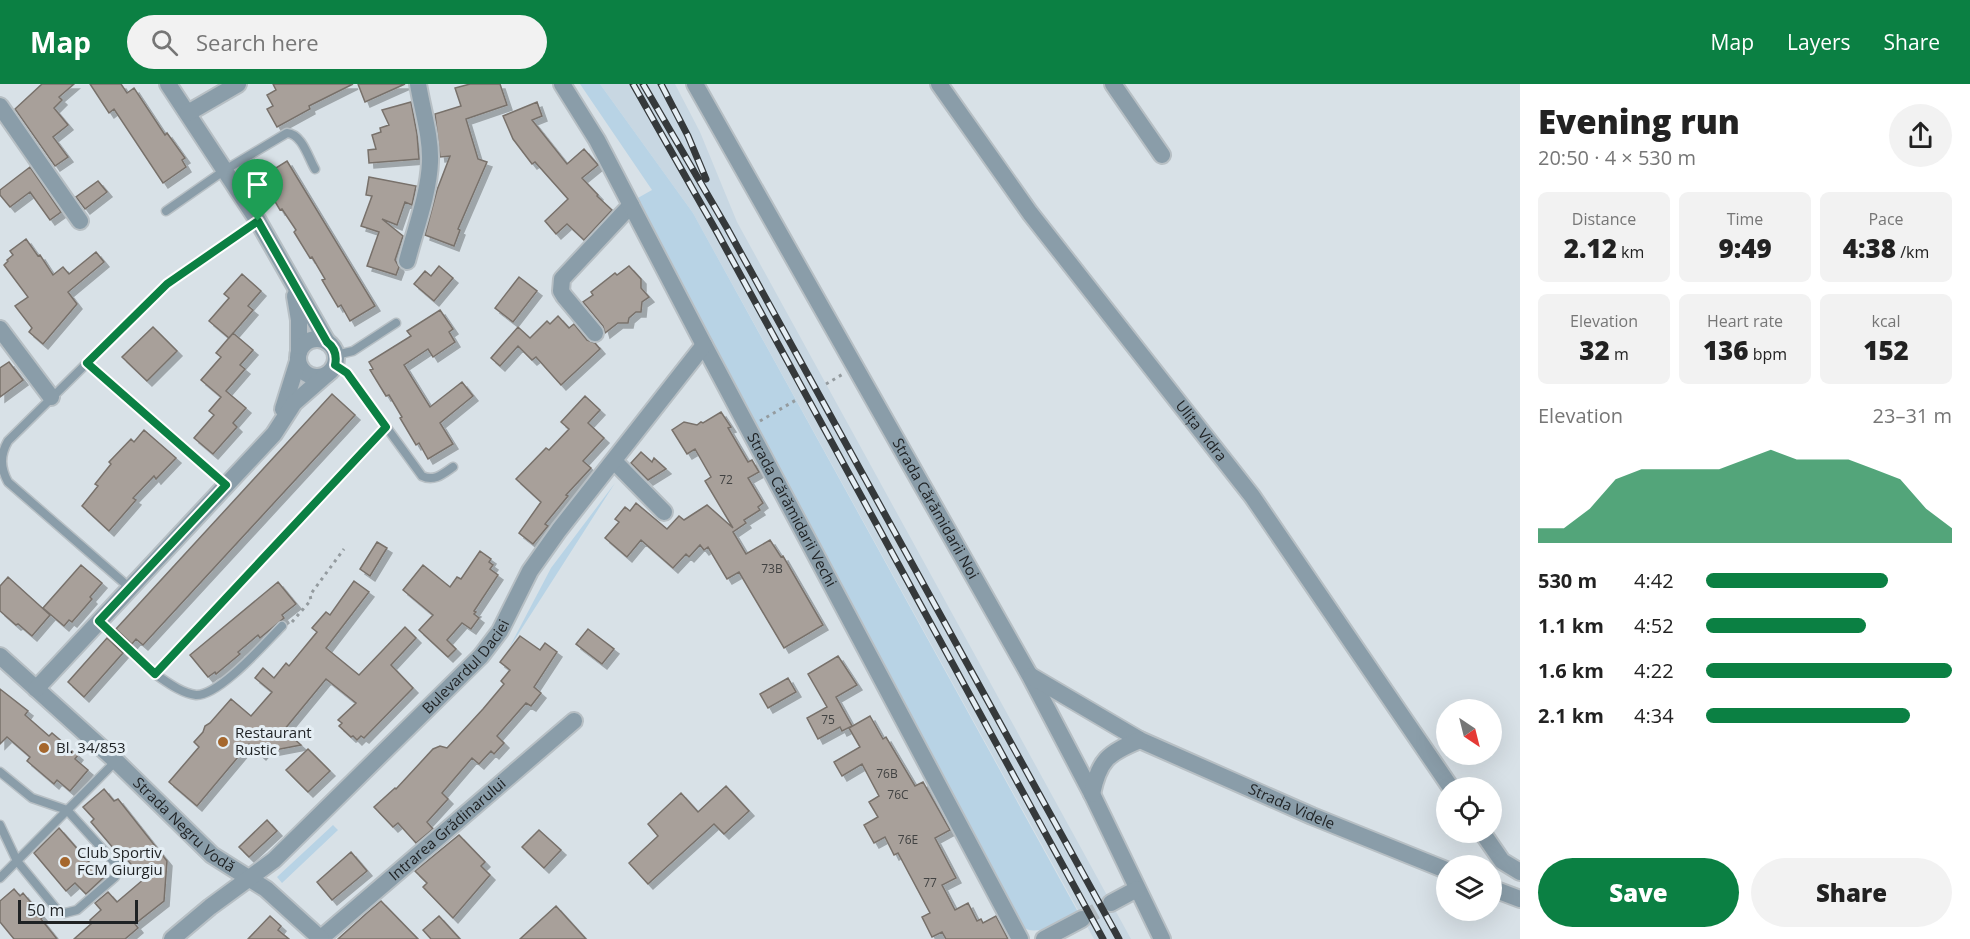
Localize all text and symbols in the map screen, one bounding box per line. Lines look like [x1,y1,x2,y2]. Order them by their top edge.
search box [127,15,547,69]
text: Map [30,23,91,61]
icon: search [148,26,181,59]
text: Search here [196,27,319,57]
text: Map [1711,28,1754,56]
text: Layers [1787,28,1851,56]
text: Share [1884,28,1940,56]
text: Evening run [1538,99,1740,144]
button: share [1889,104,1952,167]
text: 20:50 · 4 × 530 m [1538,144,1696,171]
pin [232,159,283,221]
icon: arrive [241,168,274,201]
text: Distance [1572,208,1636,230]
text: Time [1727,208,1763,230]
text: Pace [1868,208,1904,230]
text: 2.12 [1564,230,1617,266]
text: 9:49 [1718,230,1772,266]
text: 4:38 [1843,230,1896,266]
text: km [1617,241,1644,263]
text: /km [1896,241,1929,263]
text: Elevation [1570,310,1638,332]
text: Heart rate [1707,310,1783,332]
text: kcal [1872,310,1901,332]
text: 32 [1579,332,1610,368]
text: 136 [1703,332,1749,368]
text: 152 [1863,332,1909,368]
text: m [1610,343,1629,365]
text: bpm [1749,343,1787,365]
street label: Ulița Vidra [1172,396,1232,465]
text: Elevation [1538,402,1623,429]
text: 23–31 m [1873,402,1952,429]
street label: Strada Cărămidarii Vechi [743,429,842,590]
street label: Strada Cărămidarii Noi [888,434,984,582]
house number: 72 [719,471,733,488]
house number: 73B [761,560,783,577]
text: 530 m [1538,567,1597,594]
text: 4:42 [1634,567,1674,594]
text: 1.1 km [1538,612,1604,639]
text: 4:52 [1634,612,1674,639]
street label: Bulevardul Daciei [417,616,513,718]
text: 1.6 km [1538,657,1604,684]
text: 4:22 [1634,657,1674,684]
north arrow [1436,699,1502,765]
map controls [1436,699,1502,921]
text: 2.1 km [1538,702,1604,729]
text: 4:34 [1634,702,1674,729]
house number: 75 [821,711,835,728]
place label: Restaurant Rustic [235,722,312,759]
marker: Restaurant Rustic [216,735,230,749]
place label: Bl. 34/853 [56,737,126,757]
marker: Bl. 34/853 [37,741,51,755]
house number: 76B [876,765,898,782]
street label: Strada Negru Vodă [129,772,239,876]
street label: Intrarea Grădinarului [384,773,510,885]
button: locate [1436,777,1502,843]
street label: Strada Videle [1246,778,1338,833]
house number: 76C [887,786,909,803]
house number: 76E [898,831,918,848]
place label: Club Sportiv FCM Giurgiu [77,842,163,879]
marker: Club Sportiv FCM Giurgiu [58,855,72,869]
button: layers [1436,855,1502,921]
button: Save [1538,858,1739,927]
button: Share [1751,858,1952,927]
house number: 77 [923,874,937,891]
scale bar [18,897,138,924]
text: 50 m [27,899,64,921]

